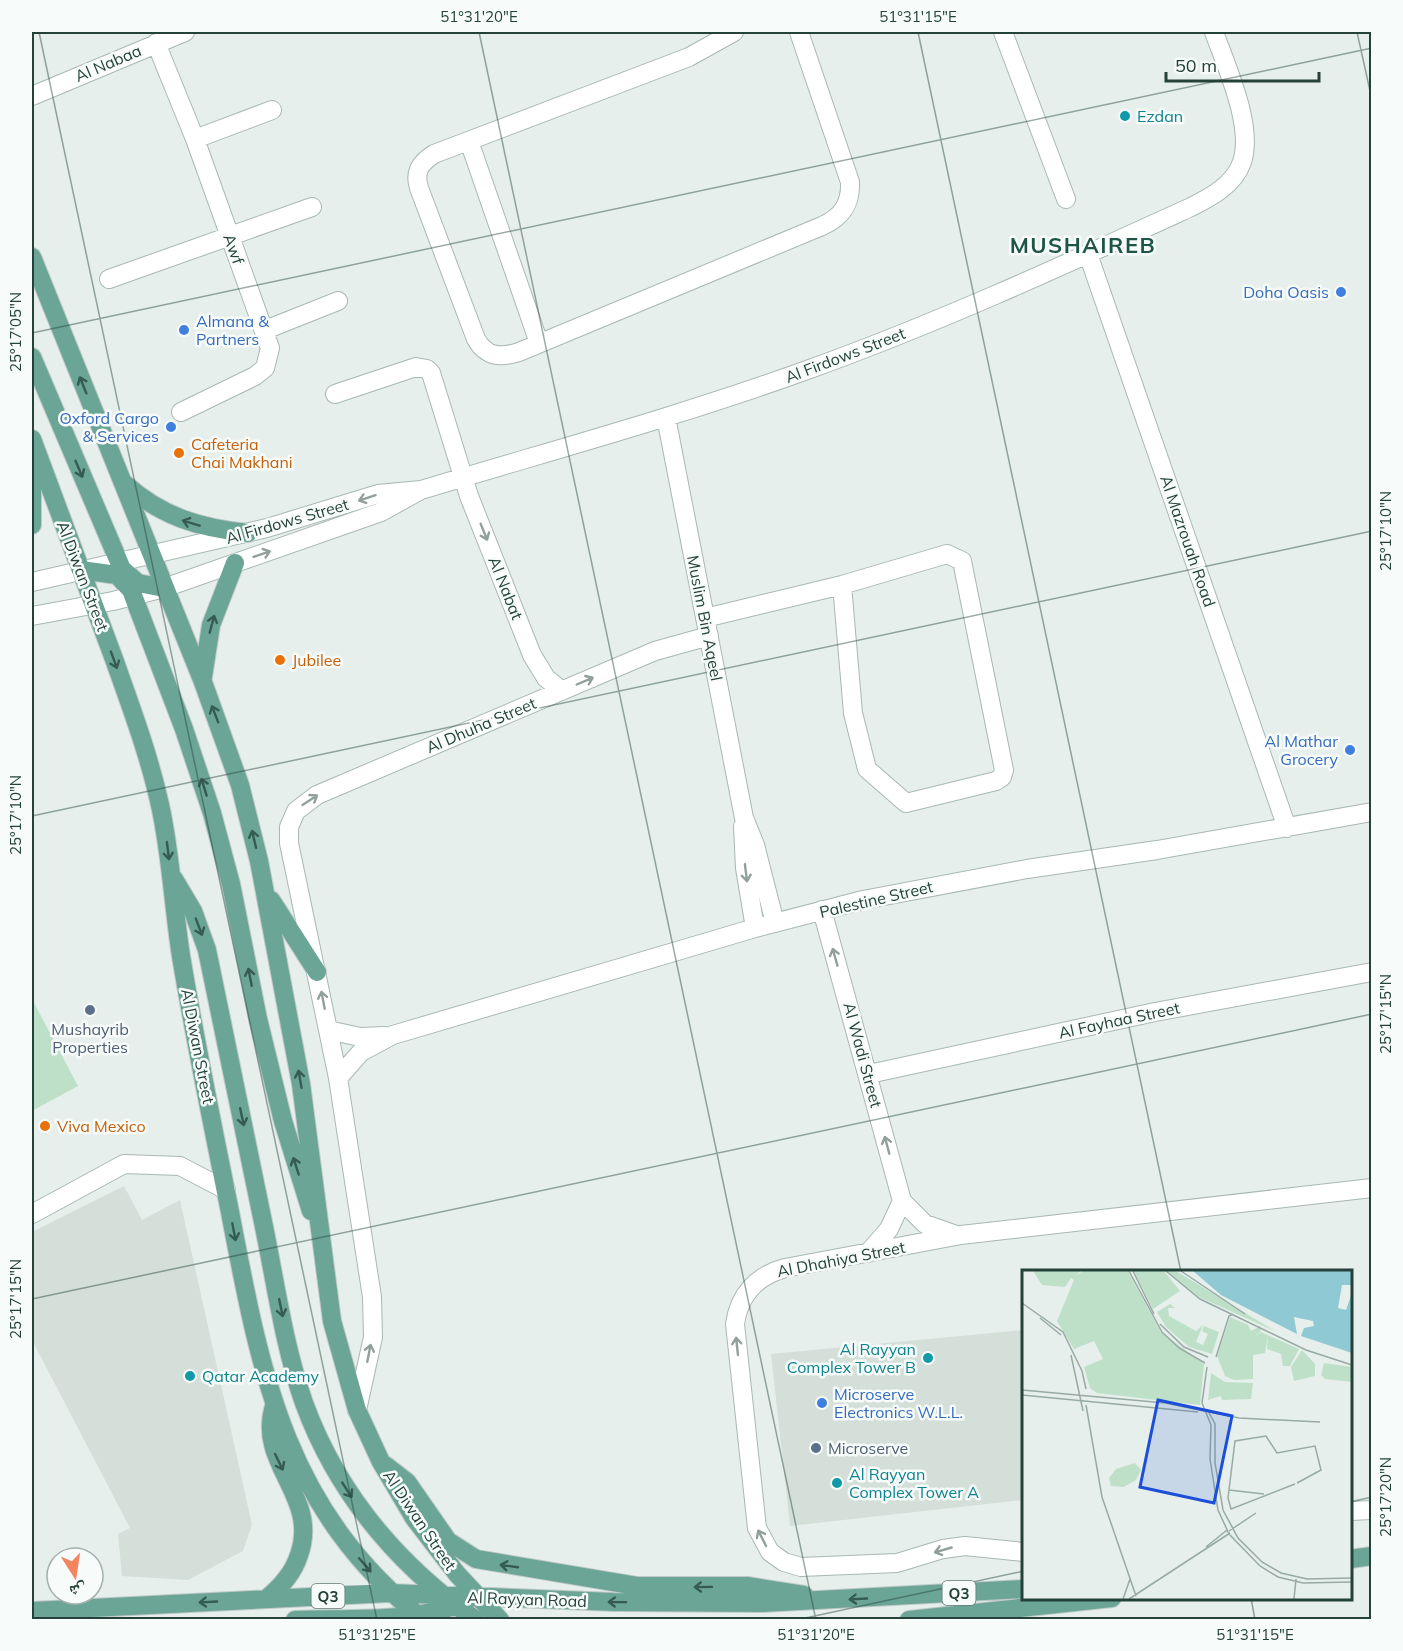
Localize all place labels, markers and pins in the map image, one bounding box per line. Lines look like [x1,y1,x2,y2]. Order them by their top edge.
place label: Ezdan [1137,106,1183,126]
marker: Ezdan [1118,109,1132,123]
place label: Doha Oasis [1243,282,1329,302]
marker: Doha Oasis [1334,285,1348,299]
place label: Almana & Partners [196,311,269,349]
marker: Almana & Partners [177,323,191,337]
place label: Oxford Cargo & Services [60,408,159,446]
marker: Oxford Cargo & Services [164,420,178,434]
place label: Cafeteria Chai Makhani [191,434,293,472]
marker: Cafeteria Chai Makhani [172,446,186,460]
place label: Jubilee [292,650,341,670]
marker: Jubilee [273,653,287,667]
place label: Al Mathar Grocery [1265,731,1338,769]
marker: Al Mathar Grocery [1343,743,1357,757]
marker: Mushayrib Properties [83,1003,97,1017]
place label: Mushayrib Properties [51,1019,129,1057]
place label: Viva Mexico [57,1116,146,1136]
marker: Viva Mexico [38,1119,52,1133]
place label: Al Rayyan Complex Tower B [787,1339,916,1377]
marker: Al Rayyan Complex Tower B [921,1351,935,1365]
place label: Qatar Academy [202,1366,320,1386]
marker: Qatar Academy [183,1369,197,1383]
place label: Microserve Electronics W.L.L. [834,1384,963,1422]
marker: Microserve Electronics W.L.L. [815,1396,829,1410]
place label: Microserve [828,1438,908,1458]
marker: Microserve [809,1441,823,1455]
place label: Al Rayyan Complex Tower A [849,1464,979,1502]
marker: Al Rayyan Complex Tower A [830,1476,844,1490]

